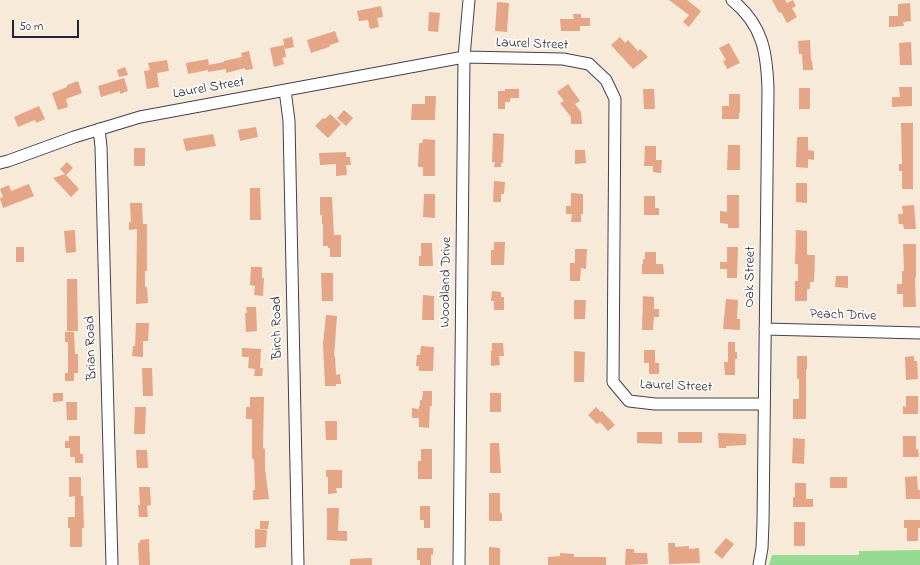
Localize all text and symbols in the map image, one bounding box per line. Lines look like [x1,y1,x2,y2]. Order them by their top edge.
scale bar [14,12,81,38]
text: 50 m [19,18,43,36]
street label: Laurel Street [496,35,568,55]
street label: Laurel Street [172,74,246,104]
street label: Woodland Drive [438,237,456,327]
street label: Oak Street [742,246,760,308]
street label: Birch Road [269,296,287,360]
street label: Peach Drive [809,306,877,326]
street label: Brian Road [82,315,102,381]
street label: Laurel Street [640,377,712,397]

